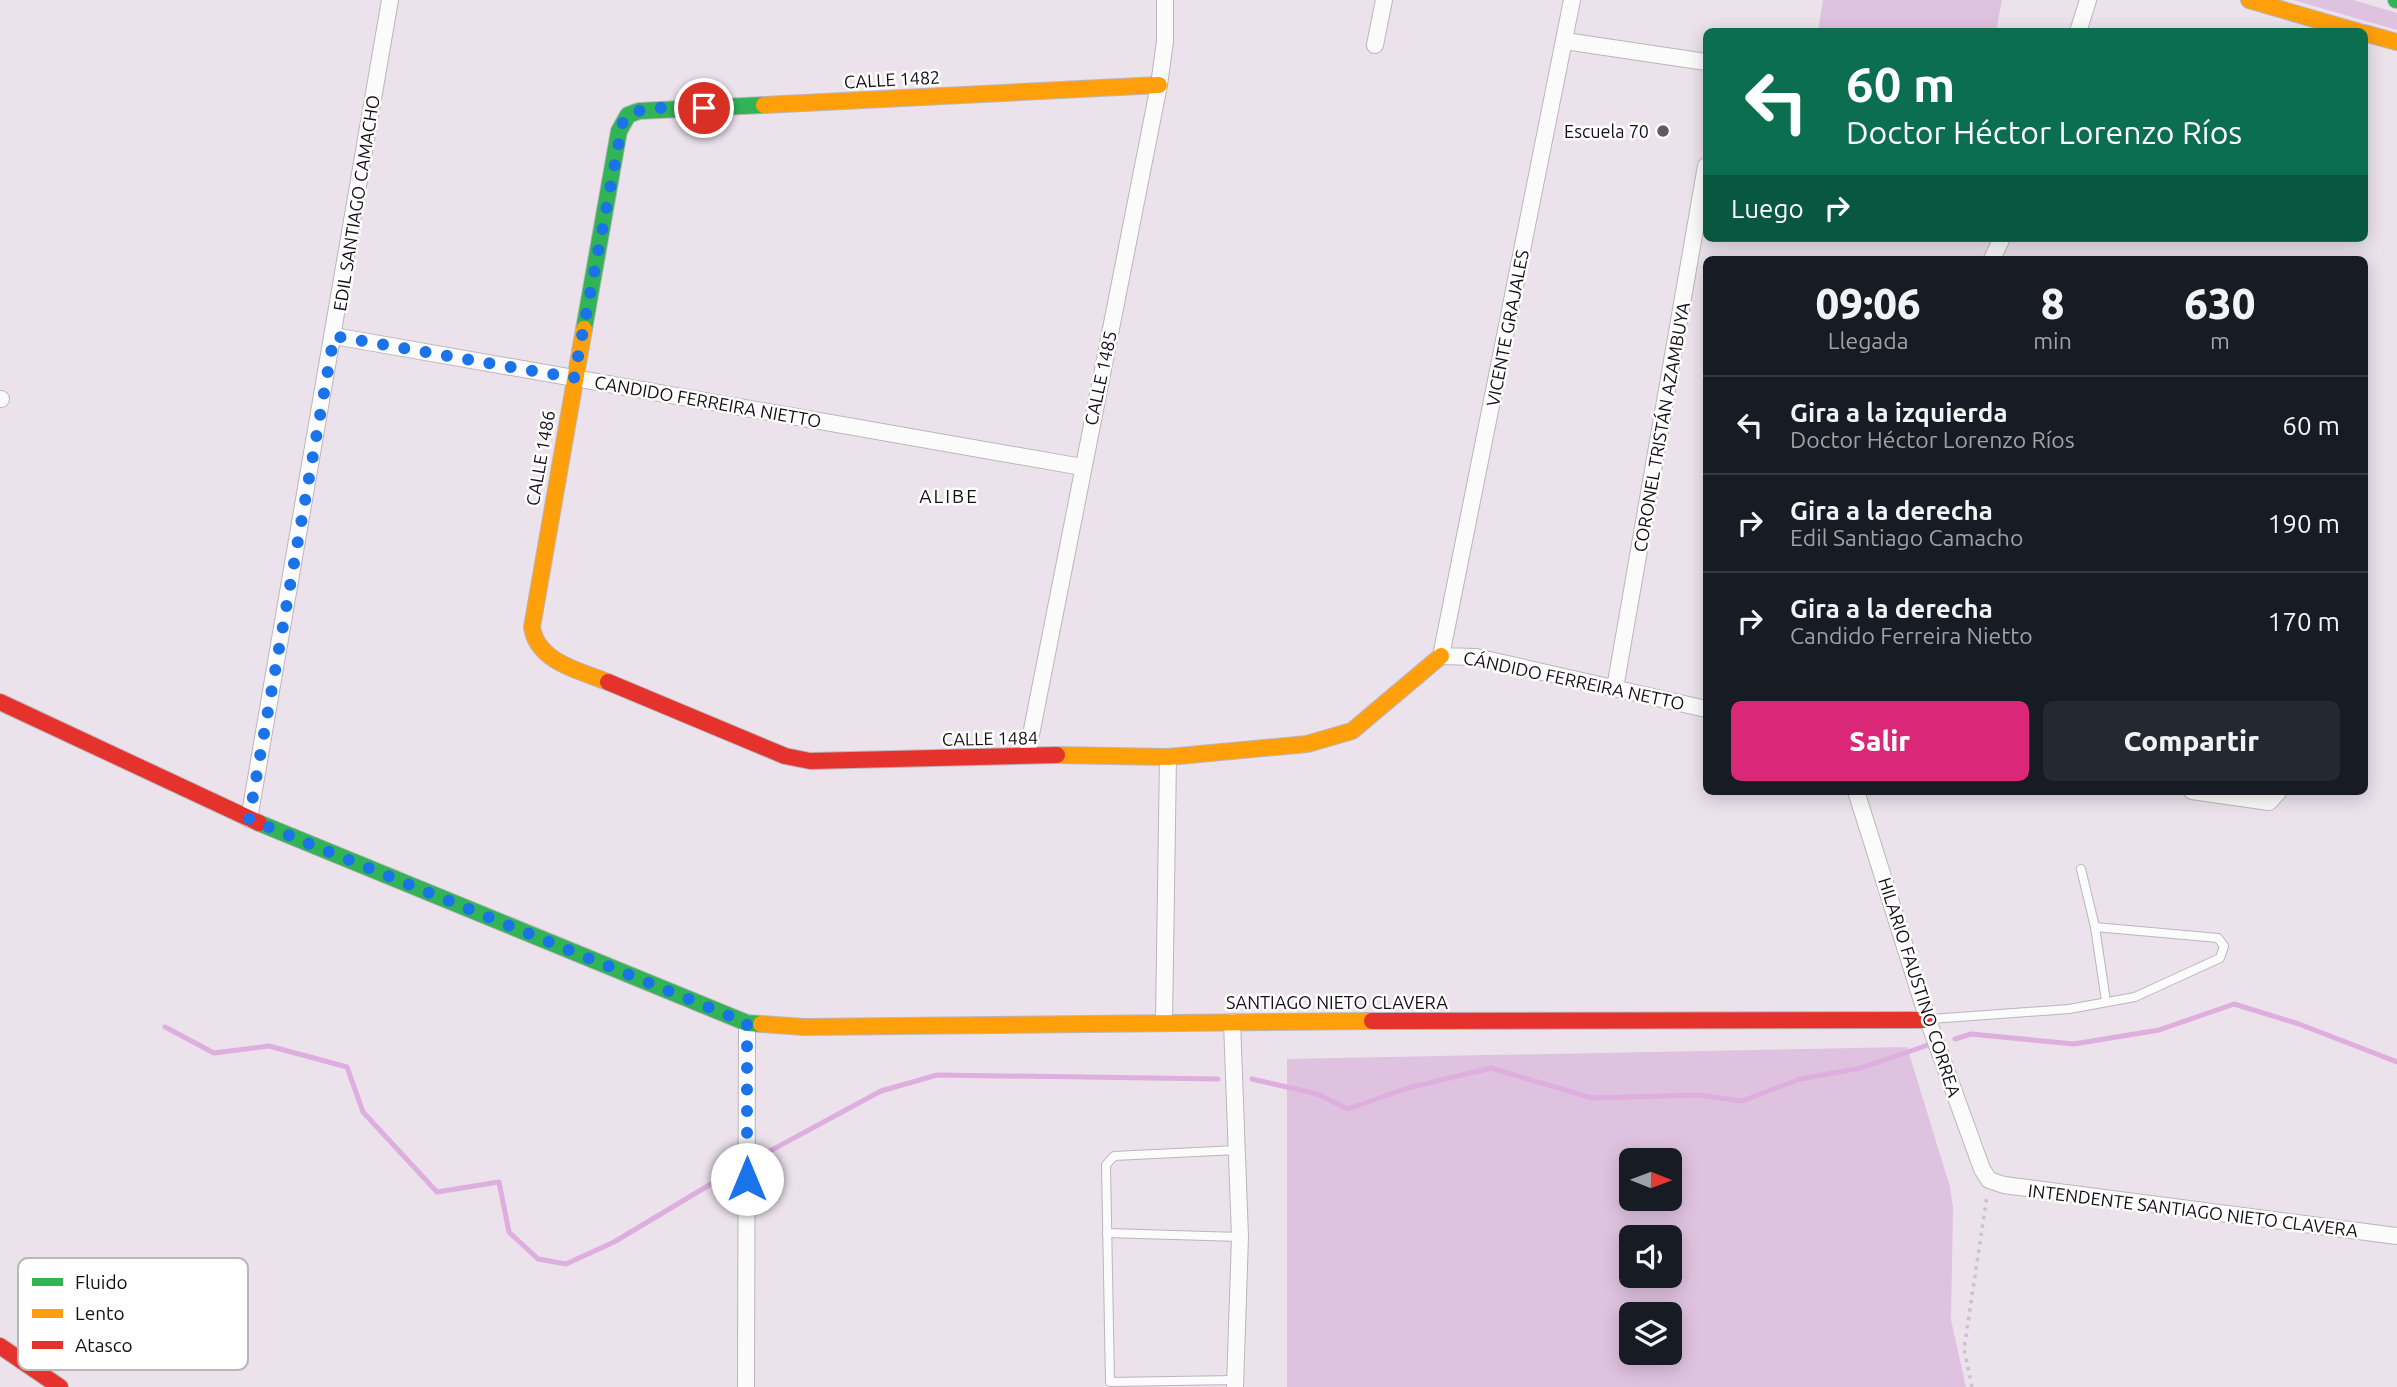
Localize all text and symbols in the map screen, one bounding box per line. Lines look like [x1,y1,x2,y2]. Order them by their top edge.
icon: left [1731,56,1822,147]
text: 60 m [1846,56,1955,111]
street label: CALLE 1482 [843,66,941,92]
pin [674,78,734,138]
icon: arrive [685,89,723,127]
street label: EDIL SANTIAGO CAMACHO [329,93,383,313]
text: Doctor Héctor Lorenzo Ríos [1846,114,2242,150]
place label: Escuela 70 [1564,121,1649,141]
marker: Escuela 70 [1655,123,1671,139]
icon: right [1818,189,1856,227]
text: Luego [1731,194,1804,223]
street label: VICENTE GRAJALES [1482,248,1532,408]
text: 09:06 [1816,280,1921,327]
text: 8 [2041,280,2064,327]
text: 630 [2184,280,2255,327]
street label: CORONEL TRISTÁN AZAMBUYA [1628,300,1693,554]
text: Llegada [1828,328,1908,353]
text: min [2033,328,2072,353]
text: m [2210,328,2230,353]
street label: CALLE 1485 [1080,329,1120,427]
street label: CANDIDO FERREIRA NIETTO [593,371,823,431]
text: Gira a la izquierda [1790,398,2008,427]
icon: left [1731,406,1769,444]
street label: CALLE 1486 [522,409,558,507]
text: 60 m [2282,411,2340,440]
text: Doctor Héctor Lorenzo Ríos [1790,427,2075,452]
district label: ALIBE [919,485,979,507]
text: Gira a la derecha [1790,496,1993,525]
icon: right [1731,504,1769,542]
text: 190 m [2268,509,2340,538]
text: Edil Santiago Camacho [1790,525,2023,550]
text: Gira a la derecha [1790,594,1993,623]
icon: right [1731,602,1769,640]
text: 170 m [2268,607,2340,636]
text: Candido Ferreira Nietto [1790,623,2033,648]
street label: CÁNDIDO FERREIRA NETTO [1462,646,1687,713]
button: Salir [1731,701,2029,781]
button: Compartir [2043,701,2340,781]
street label: CALLE 1484 [942,727,1038,749]
street label: HILARIO FAUSTINO CORREA [1875,875,1965,1100]
street label: SANTIAGO NIETO CLAVERA [1226,992,1448,1012]
position arrow [710,1142,784,1216]
north arrow [1619,1148,1682,1211]
map controls [1619,1148,1682,1365]
street label: INTENDENTE SANTIAGO NIETO CLAVERA [2027,1180,2359,1240]
button: sound [1619,1225,1682,1288]
legend [18,1258,248,1370]
text: Fluido [75,1271,128,1293]
text: Lento [75,1302,125,1324]
button: layers [1619,1302,1682,1365]
text: Atasco [75,1334,133,1356]

